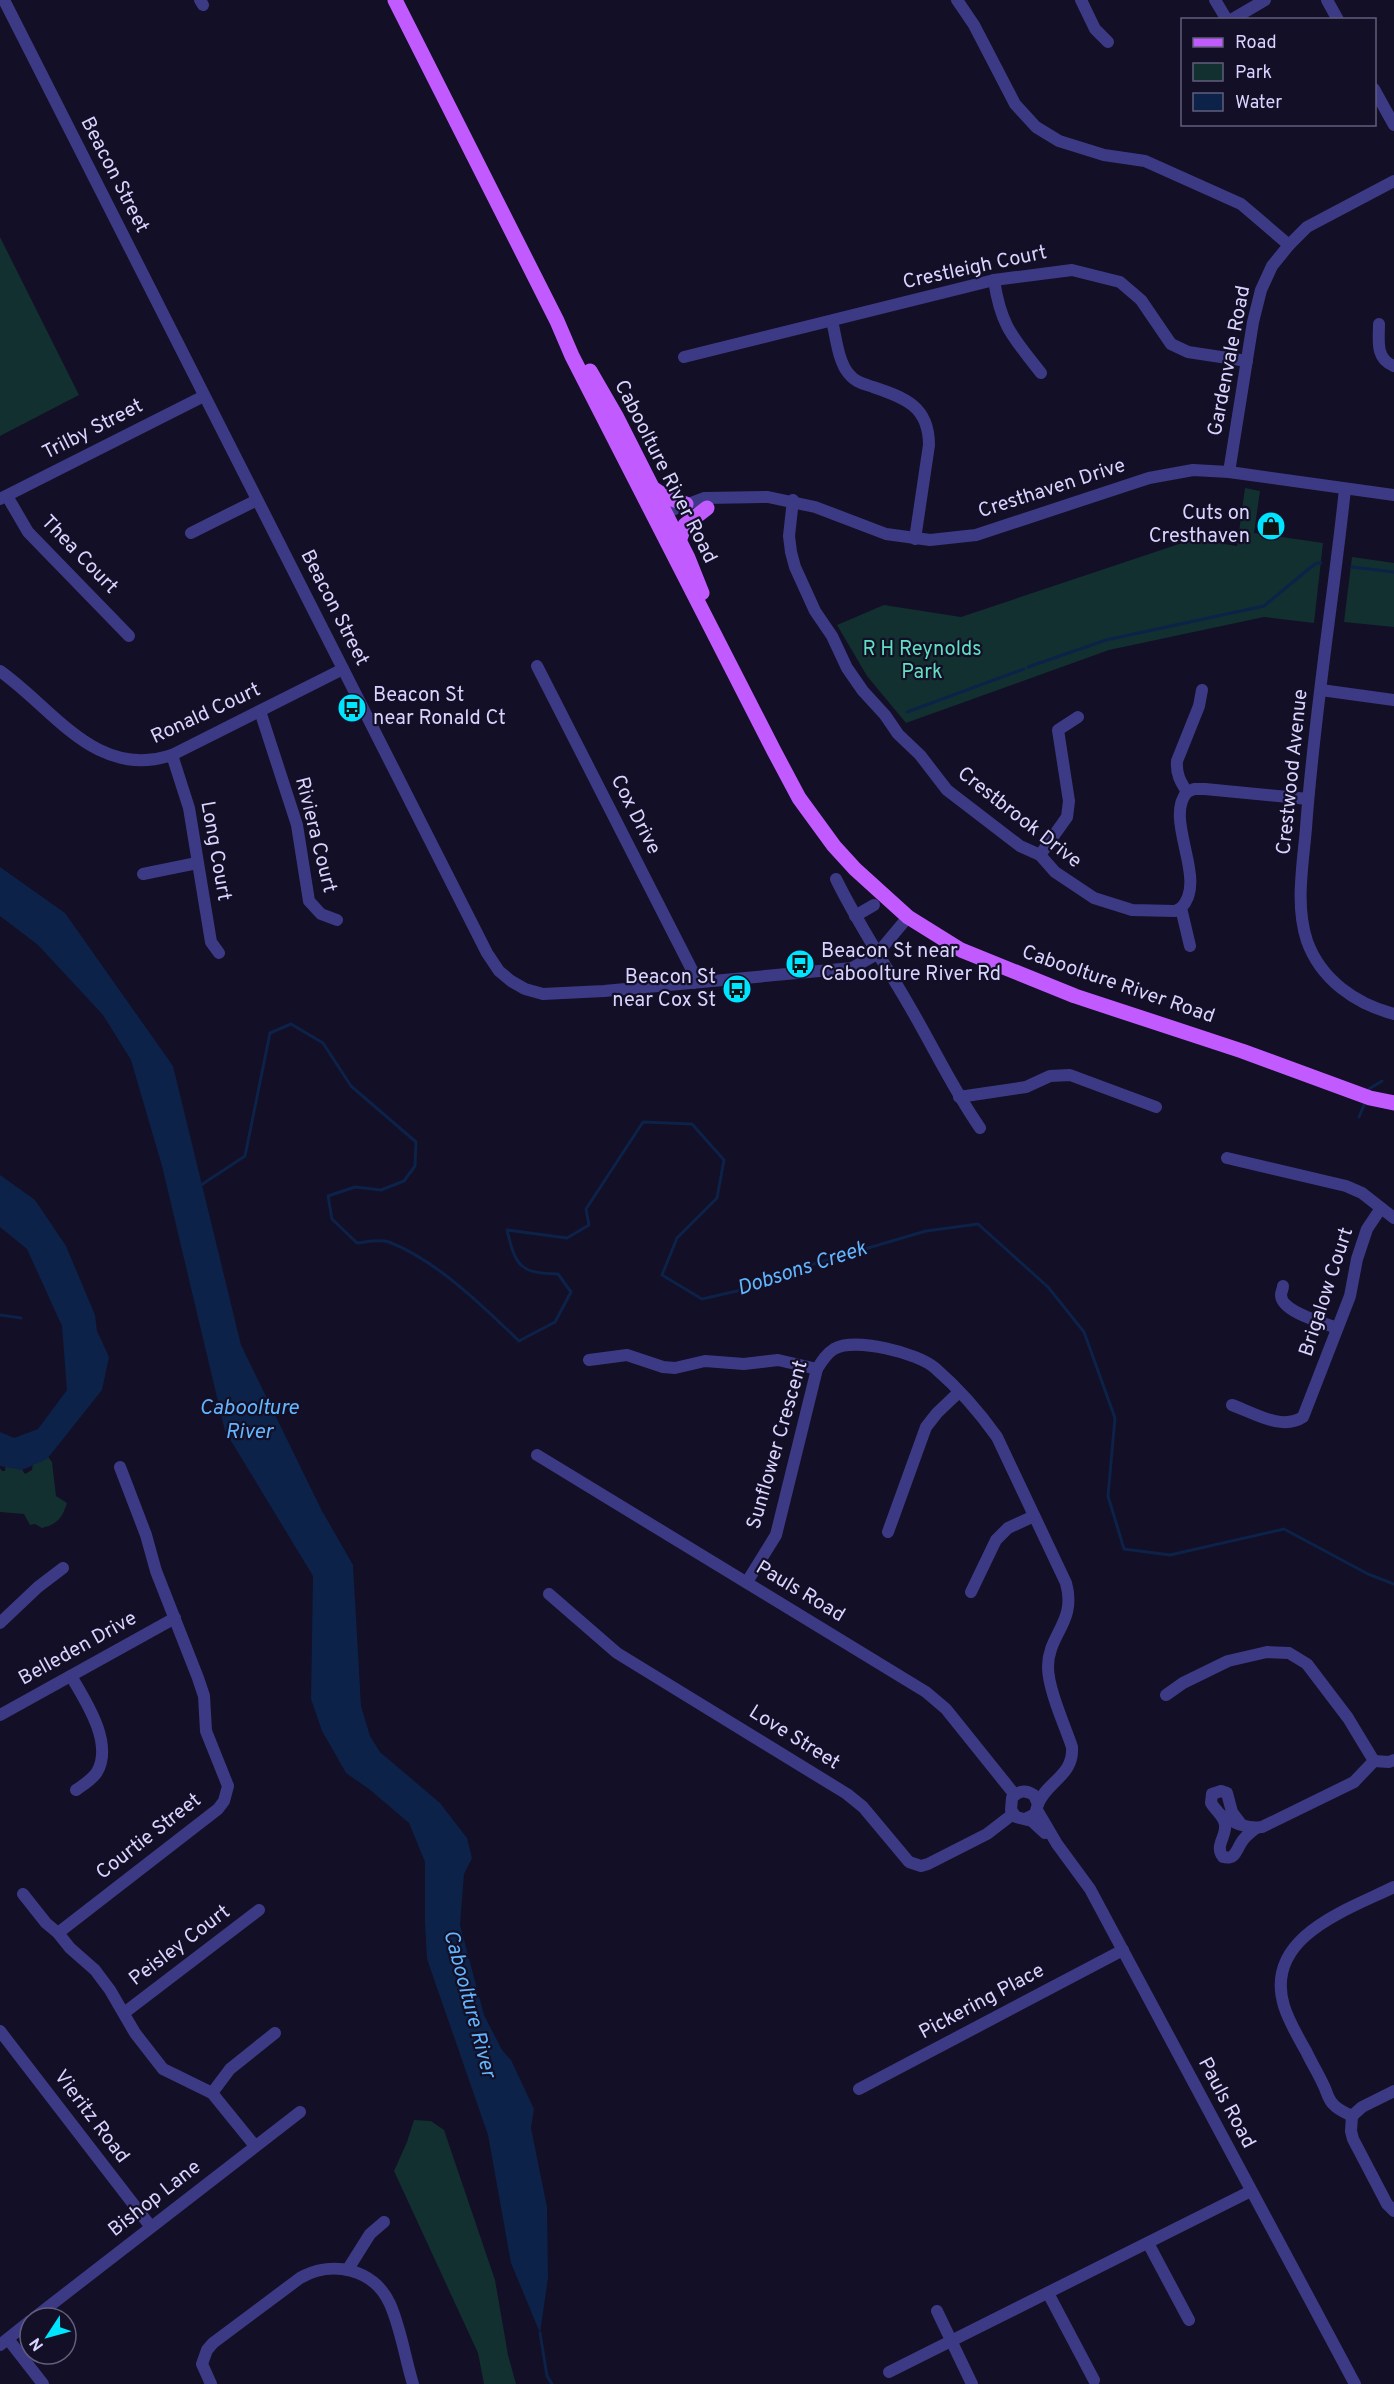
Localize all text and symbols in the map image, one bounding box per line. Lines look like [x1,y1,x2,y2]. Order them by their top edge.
legend [1181,18,1376,126]
text: Road [1235,32,1277,55]
text: Park [1235,62,1272,85]
text: Water [1235,92,1282,115]
street label: Beacon Street [74,113,154,237]
street label: Crestleigh Court [901,240,1049,296]
street label: Gardenvale Road [1203,284,1257,438]
street label: Caboolture River Road [607,376,723,568]
street label: Trilby Street [38,394,148,466]
street label: Cresthaven Drive [975,453,1129,525]
place label: Cuts on Cresthaven [1149,501,1250,550]
street label: Thea Court [35,510,123,600]
shop icon: Cuts on Cresthaven [1255,510,1287,542]
street label: Beacon Street [294,546,374,670]
park label: R H Reynolds Park [862,637,982,686]
street label: Ronald Court [147,677,265,751]
place label: Beacon St near Ronald Ct [373,683,506,732]
street label: Crestwood Avenue [1271,688,1315,856]
bus stop icon: Beacon St near Ronald Ct [336,692,368,724]
street label: Crestbrook Drive [952,761,1086,875]
street label: Cox Drive [604,771,666,859]
street label: Riviera Court [288,774,342,896]
street label: Long Court [193,799,237,903]
place label: Beacon St near Caboolture River Rd [821,939,1001,988]
street label: Caboolture River Road [1018,940,1218,1030]
bus stop icon: Beacon St near Caboolture River Rd [784,948,816,980]
place label: Beacon St near Cox St [612,965,716,1014]
bus stop icon: Beacon St near Cox St [721,973,753,1005]
street label: Brigalow Court [1294,1224,1360,1360]
water label: Dobsons Creek [734,1235,871,1303]
street label: Sunflower Crescent [741,1357,815,1533]
water label: Caboolture River [199,1395,300,1446]
street label: Pauls Road [751,1555,849,1629]
street label: Belleden Drive [14,1606,142,1692]
street label: Love Street [743,1700,845,1776]
street label: Courtie Street [91,1788,207,1886]
street label: Peisley Court [124,1900,236,1992]
water label: Caboolture River [436,1927,502,2083]
street label: Pickering Place [915,1958,1049,2046]
street label: Pauls Road [1191,2053,1261,2153]
street label: Vieritz Road [47,2065,135,2169]
street label: Bishop Lane [103,2155,207,2243]
north arrow [18,2306,78,2366]
text: N [26,2333,49,2354]

